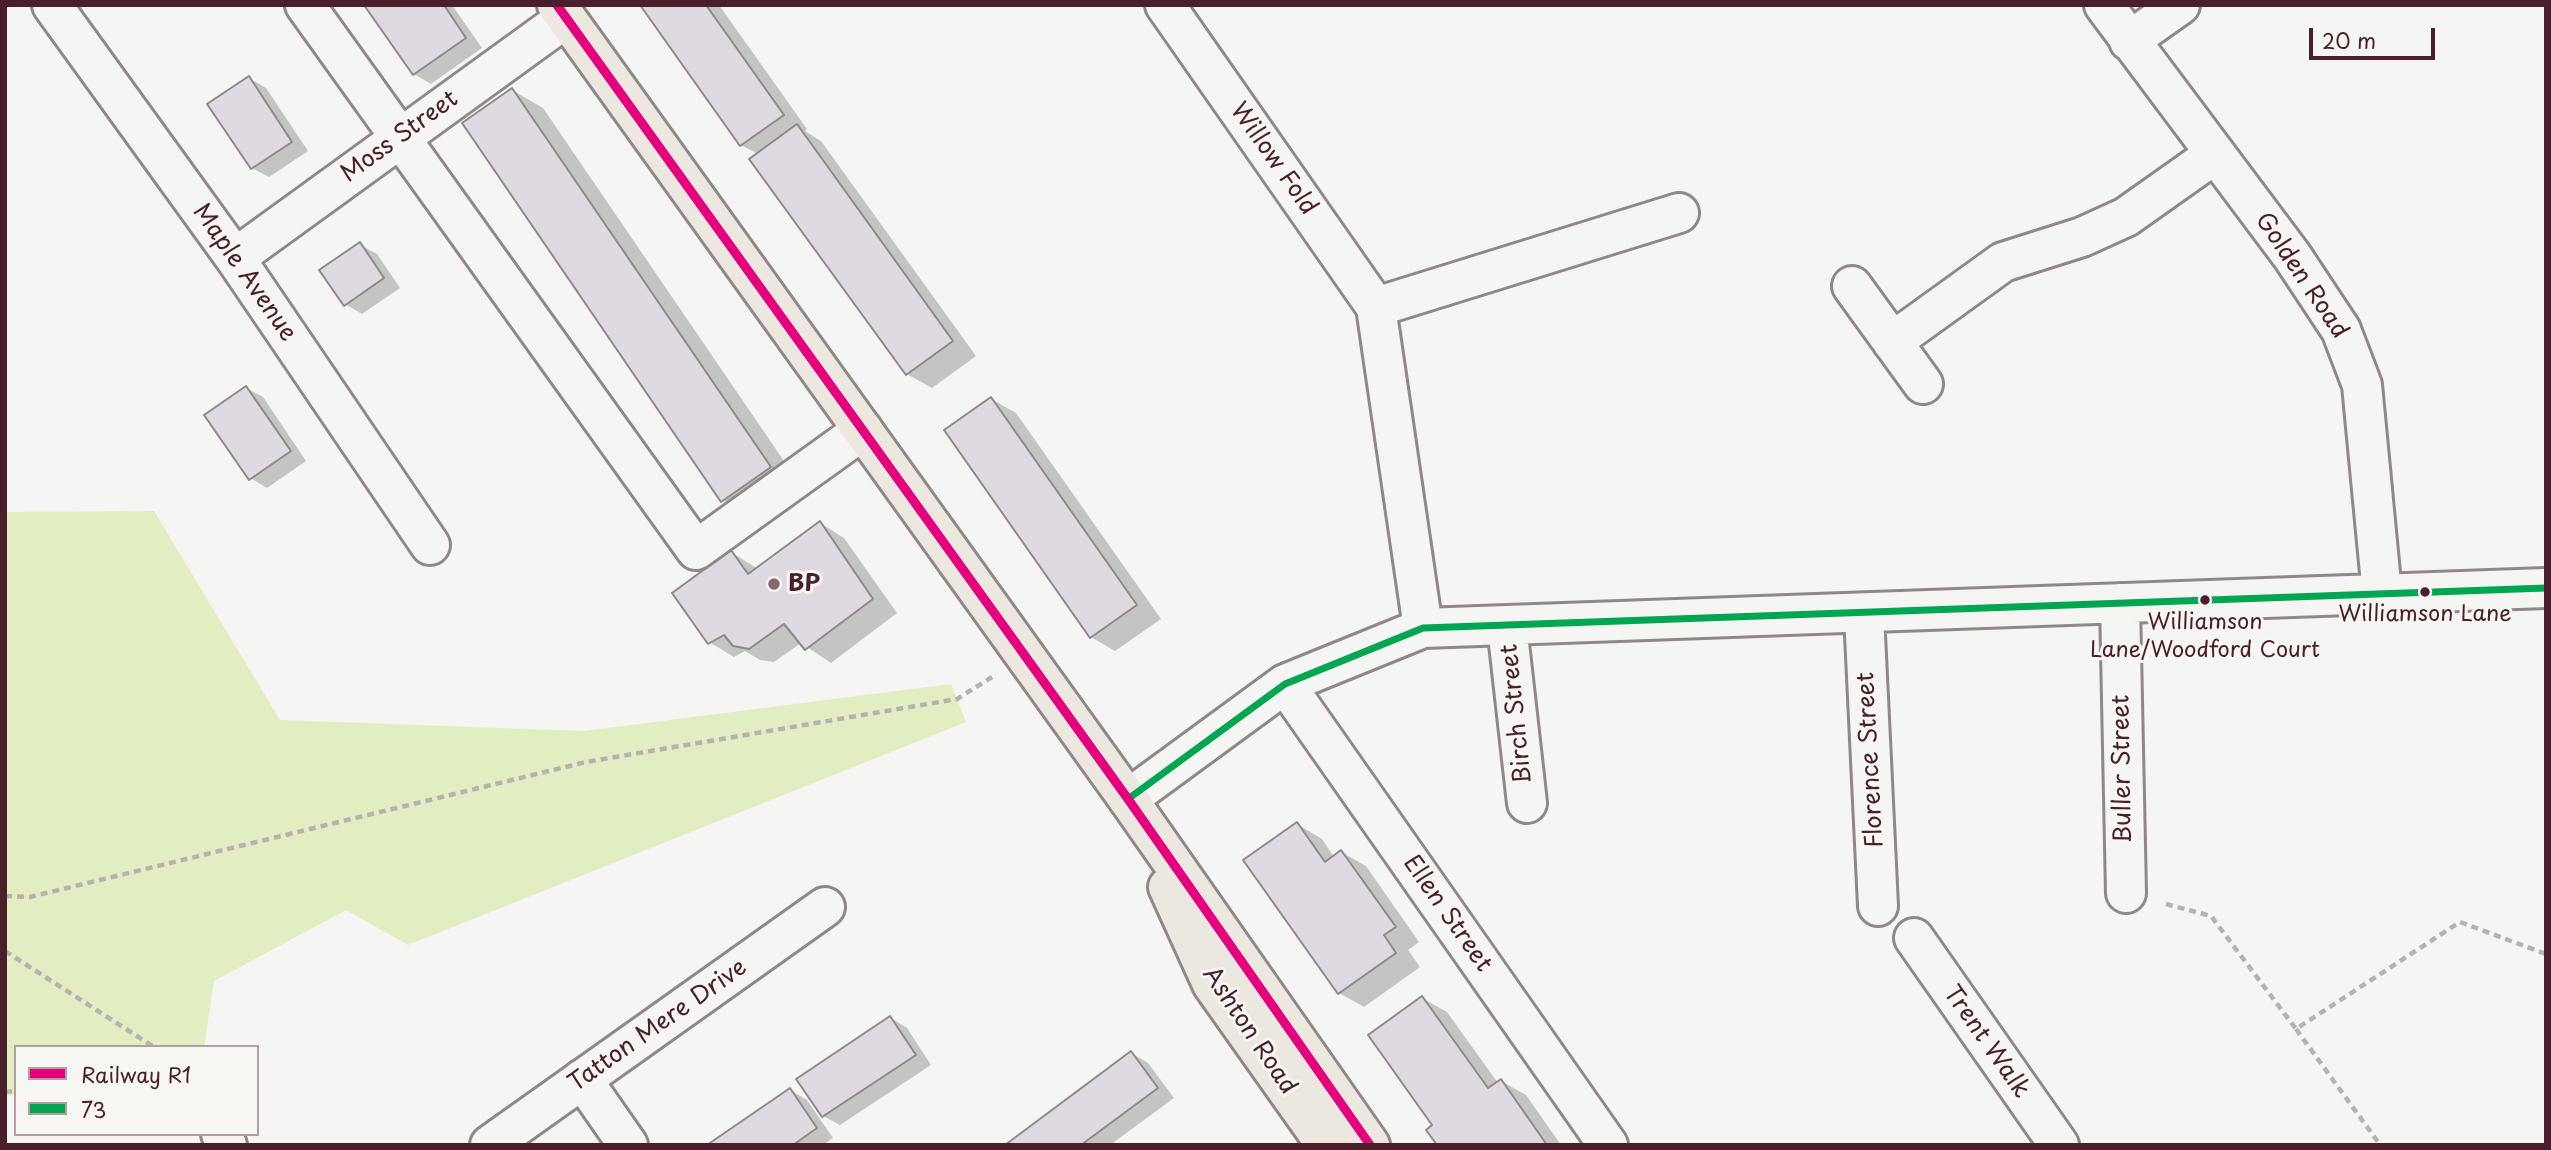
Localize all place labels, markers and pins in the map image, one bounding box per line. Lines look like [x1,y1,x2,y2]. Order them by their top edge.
place label: BP [788,570,820,598]
marker: BP [766,576,782,592]
marker: Williamson Lane [2418,585,2432,599]
marker: Williamson Lane/Woodford Court [2198,593,2212,607]
place label: Williamson Lane [2338,602,2512,628]
place label: Williamson Lane/Woodford Court [2090,610,2320,662]

